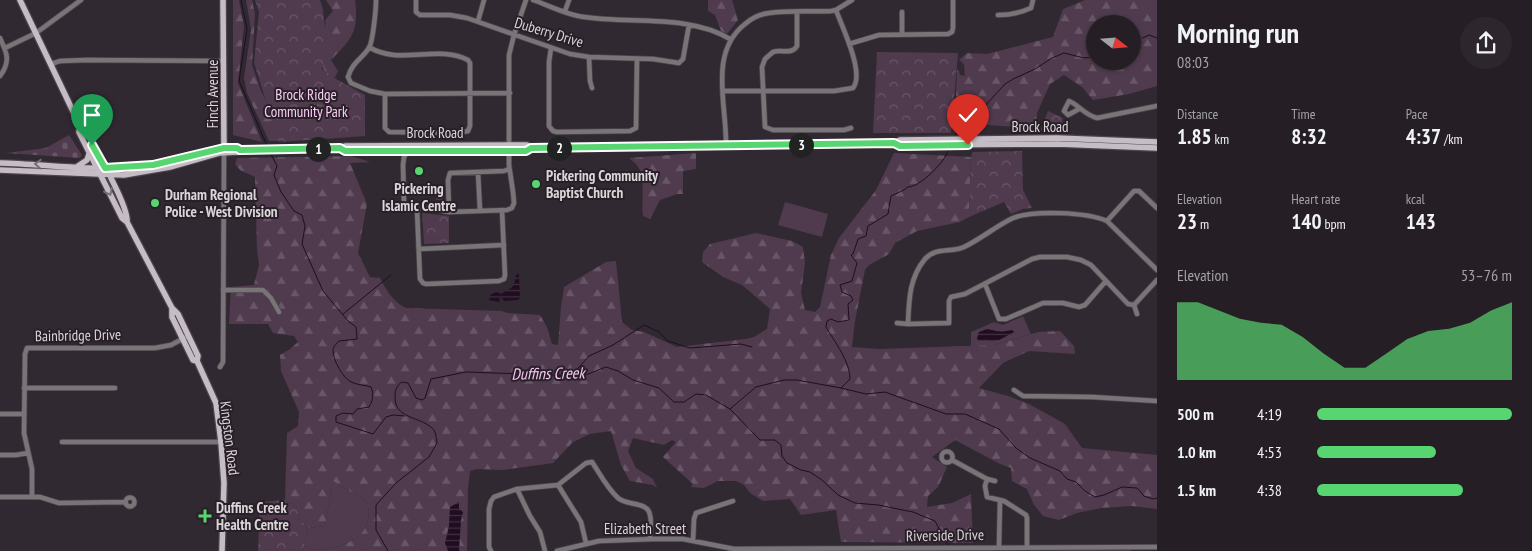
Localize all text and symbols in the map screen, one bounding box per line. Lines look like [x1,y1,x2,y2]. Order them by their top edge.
street label: Duberry Drive [512,13,586,51]
text: Morning run [1177,14,1299,51]
north arrow [1086,15,1141,70]
map controls [1086,15,1141,70]
button: share [1460,17,1512,69]
text: 08:03 [1177,52,1209,72]
street label: Finch Avenue [203,60,222,128]
park label: Brock Ridge Community Park [264,85,348,121]
pin [71,94,113,145]
pin [947,94,989,145]
icon: arrive [78,101,106,129]
icon: check [954,101,982,129]
text: Distance [1177,105,1218,123]
text: Time [1291,105,1316,123]
text: Pace [1406,105,1428,123]
street label: Brock Road [1011,117,1069,136]
street label: Brock Road [406,123,464,142]
text: 1.85 [1177,123,1212,150]
text: 8:32 [1291,123,1327,150]
text: 4:37 [1406,123,1441,150]
text: km [1212,130,1229,148]
text: /km [1441,130,1463,148]
pin: 3 [788,132,814,158]
pin: 1 [306,136,330,162]
pin: 2 [546,136,572,160]
text: 3 [798,136,805,154]
text: 2 [556,139,563,157]
text: 1 [315,140,322,158]
one-way arrow [34,159,42,170]
marker: Pickering Islamic Centre [413,165,425,177]
place label: Pickering Community Baptist Church [546,166,659,202]
marker: Pickering Community Baptist Church [530,178,542,190]
place label: Pickering Islamic Centre [382,179,456,215]
place label: Durham Regional Police - West Division [165,185,278,221]
one-way arrow [103,186,113,195]
text: Elevation [1177,190,1222,208]
text: Heart rate [1291,190,1340,208]
text: kcal [1406,190,1425,208]
marker: Durham Regional Police - West Division [149,197,161,209]
text: 23 [1177,208,1197,235]
text: 140 [1291,208,1321,235]
text: 143 [1406,208,1436,235]
text: m [1197,215,1209,233]
text: bpm [1321,215,1346,233]
text: Elevation [1177,265,1228,285]
text: 53–76 m [1461,265,1512,285]
street label: Bainbridge Drive [35,325,121,345]
water label: Duffins Creek [511,362,586,384]
street label: Kingston Road [216,400,244,476]
text: 500 m [1177,404,1214,424]
text: 4:19 [1257,404,1282,424]
text: 1.0 km [1177,442,1216,462]
text: 4:53 [1257,442,1282,462]
text: 1.5 km [1177,480,1216,500]
text: 4:38 [1257,480,1282,500]
place label: Duffins Creek Health Centre [216,498,289,534]
marker: Duffins Creek Health Centre [198,509,212,523]
street label: Elizabeth Street [604,519,686,538]
street label: Riverside Drive [906,525,984,545]

